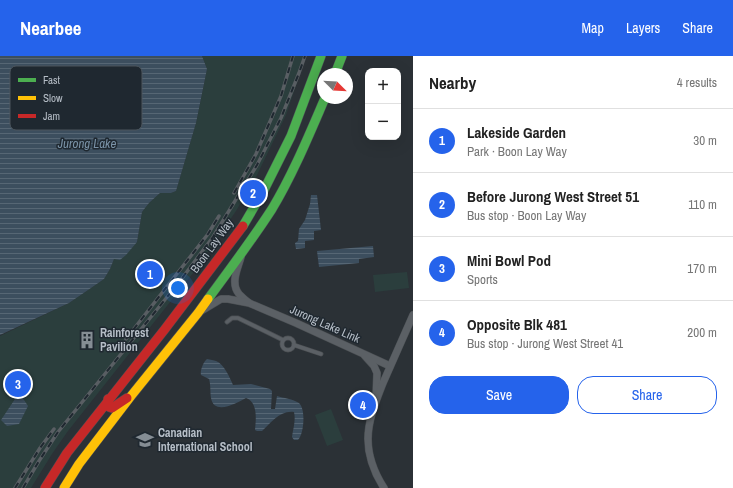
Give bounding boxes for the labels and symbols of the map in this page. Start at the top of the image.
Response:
legend [10,66,142,130]
north arrow [317,68,353,104]
text: Fast [43,73,61,87]
text: Slow [43,91,63,105]
text: Jam [43,109,60,123]
water label: Jurong Lake [57,135,116,152]
pin: 2 [240,178,266,208]
street label: Boon Lay Way [187,215,237,276]
pin: 1 [137,259,163,289]
your location [168,278,188,298]
street label: Jurong Lake Link [287,301,363,347]
place label: Rainforest Pavilion [100,325,149,355]
building icon: Rainforest Pavilion [77,330,97,350]
pin: 3 [5,369,31,399]
pin: 4 [350,390,376,420]
place label: Canadian International School [158,425,253,455]
school or university icon: Canadian International School [135,430,155,450]

